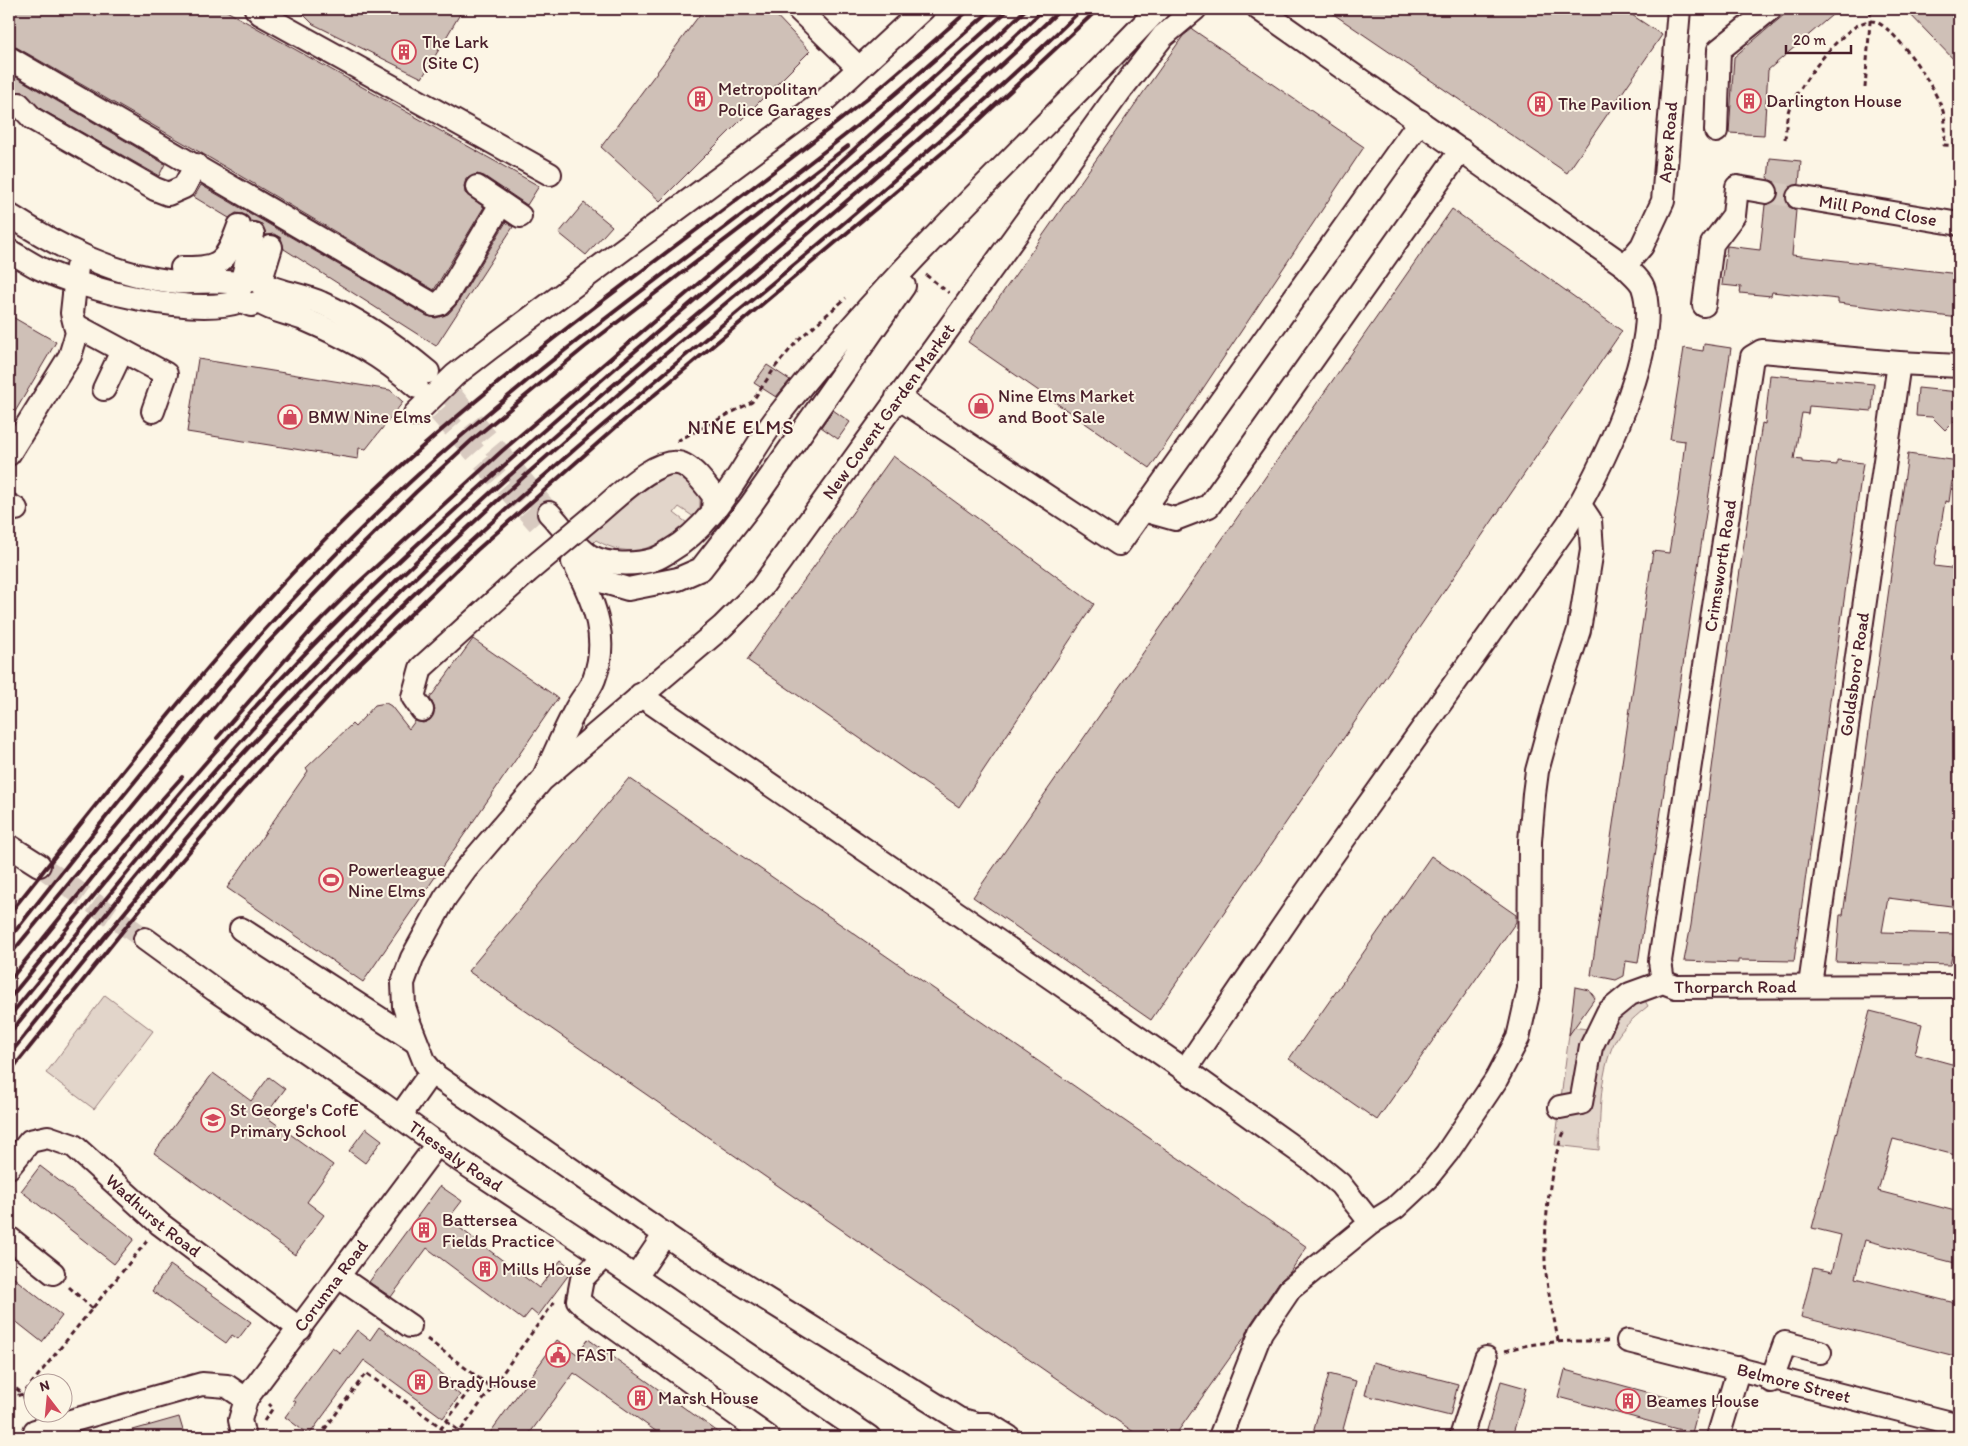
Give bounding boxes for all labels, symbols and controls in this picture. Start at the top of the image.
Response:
scale bar [1786,22,1850,54]
place label: The Lark (Site C) [422,31,489,74]
text: 20 m [1793,31,1827,49]
building icon: The Lark (Site C) [391,39,417,65]
place label: Metropolitan Police Garages [718,78,831,121]
building icon: Metropolitan Police Garages [687,86,713,112]
building icon: Darlington House [1736,88,1762,114]
place label: Darlington House [1766,90,1902,112]
building icon: The Pavilion [1527,91,1553,117]
place label: The Pavilion [1558,93,1651,115]
street label: Apex Road [1654,100,1682,184]
street label: Mill Pond Close [1817,190,1939,231]
street label: New Covent Garden Market [818,319,960,504]
place label: Nine Elms Market and Boot Sale [998,385,1135,428]
shop icon: Nine Elms Market and Boot Sale [968,393,994,419]
shop icon: BMW Nine Elms [277,404,303,430]
place label: BMW Nine Elms [308,406,431,428]
district label: NINE ELMS [687,415,795,439]
street label: Crimsworth Road [1699,498,1741,633]
street label: Goldsboro' Road [1835,611,1874,738]
place label: Powerleague Nine Elms [348,859,445,902]
sports icon: Powerleague Nine Elms [318,867,344,893]
street label: Thorparch Road [1674,976,1797,998]
place label: St George's CofE Primary School [230,1099,359,1142]
school or university icon: St George's CofE Primary School [200,1107,226,1133]
street label: Thessaly Road [404,1116,507,1197]
street label: Wadhurst Road [101,1169,206,1262]
place label: Battersea Fields Practice [442,1209,555,1252]
building icon: Battersea Fields Practice [411,1217,437,1243]
street label: Corunna Road [289,1235,373,1336]
building icon: Mills House [472,1256,498,1282]
place label: Mills House [502,1258,591,1280]
public building icon: FAST [545,1342,571,1368]
place label: FAST [576,1344,616,1366]
street label: Belmore Street [1735,1358,1853,1408]
building icon: Brady House [407,1369,433,1395]
place label: Brady House [438,1371,537,1393]
north arrow [22,1374,72,1424]
text: N [38,1377,51,1395]
building icon: Marsh House [627,1385,653,1411]
place label: Marsh House [658,1387,759,1409]
building icon: Beames House [1615,1388,1641,1414]
place label: Beames House [1646,1390,1759,1412]

